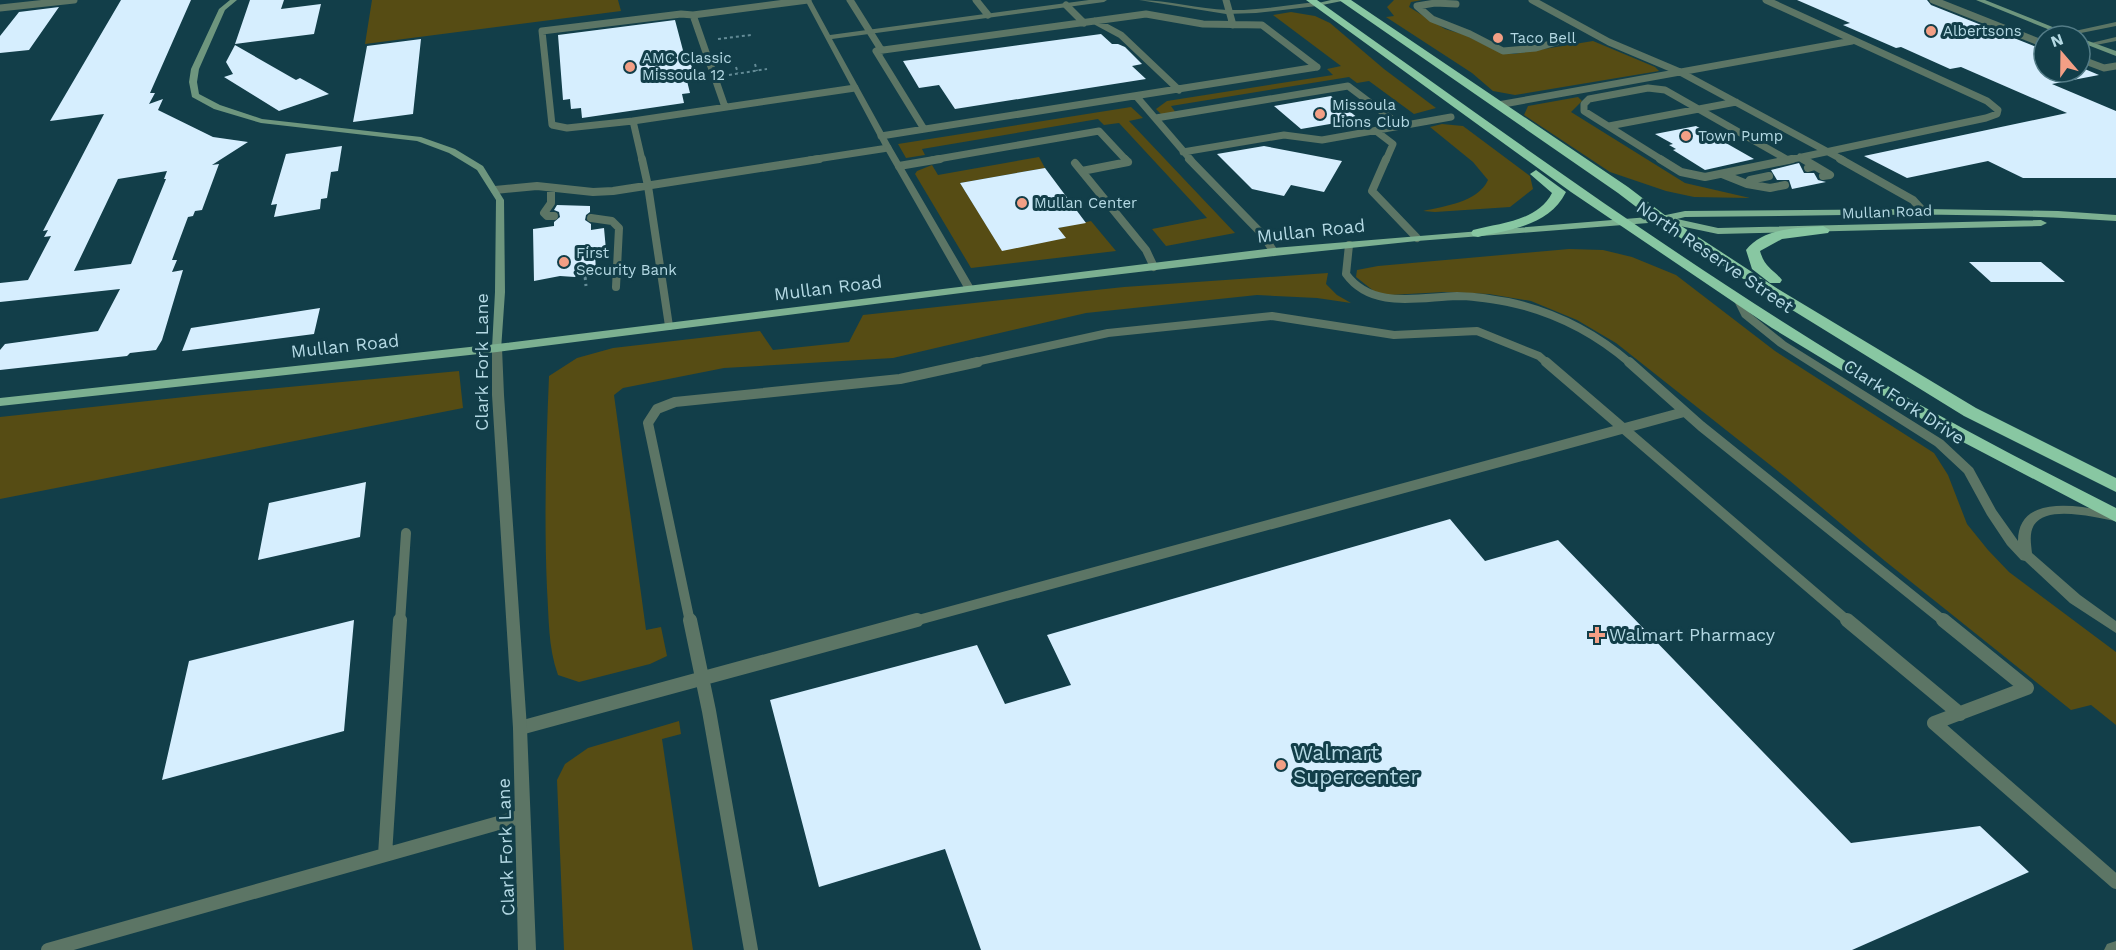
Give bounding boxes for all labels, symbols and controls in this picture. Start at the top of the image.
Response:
place label: Albertsons [1943,22,2022,40]
marker: Albertsons [1924,24,1938,38]
north arrow [2032,24,2092,84]
place label: Taco Bell [1510,29,1577,47]
text: N [2048,29,2066,51]
marker: Taco Bell [1491,31,1505,45]
place label: AMC Classic Missoula 12 [642,49,732,84]
marker: AMC Classic Missoula 12 [623,60,637,74]
place label: Missoula Lions Club [1332,96,1410,131]
marker: Missoula Lions Club [1313,107,1327,121]
place label: Town Pump [1698,127,1783,145]
marker: Town Pump [1679,129,1693,143]
place label: Mullan Center [1034,194,1137,212]
marker: Mullan Center [1015,196,1029,210]
street label: North Reserve Street [1633,196,1798,317]
street label: Mullan Road [1841,201,1933,223]
street label: Mullan Road [1256,214,1366,247]
place label: First Security Bank [576,244,677,279]
marker: First Security Bank [557,255,571,269]
street label: Mullan Road [773,270,883,305]
street label: Clark Fork Lane [471,293,492,431]
street label: Mullan Road [290,329,400,362]
street label: Clark Fork Drive [1840,355,1969,449]
place label: Walmart Pharmacy [1609,624,1776,645]
marker: Walmart Pharmacy [1590,628,1604,642]
place label: Walmart Supercenter [1293,740,1419,789]
marker: Walmart Supercenter [1274,758,1288,772]
street label: Clark Fork Lane [493,778,518,916]

